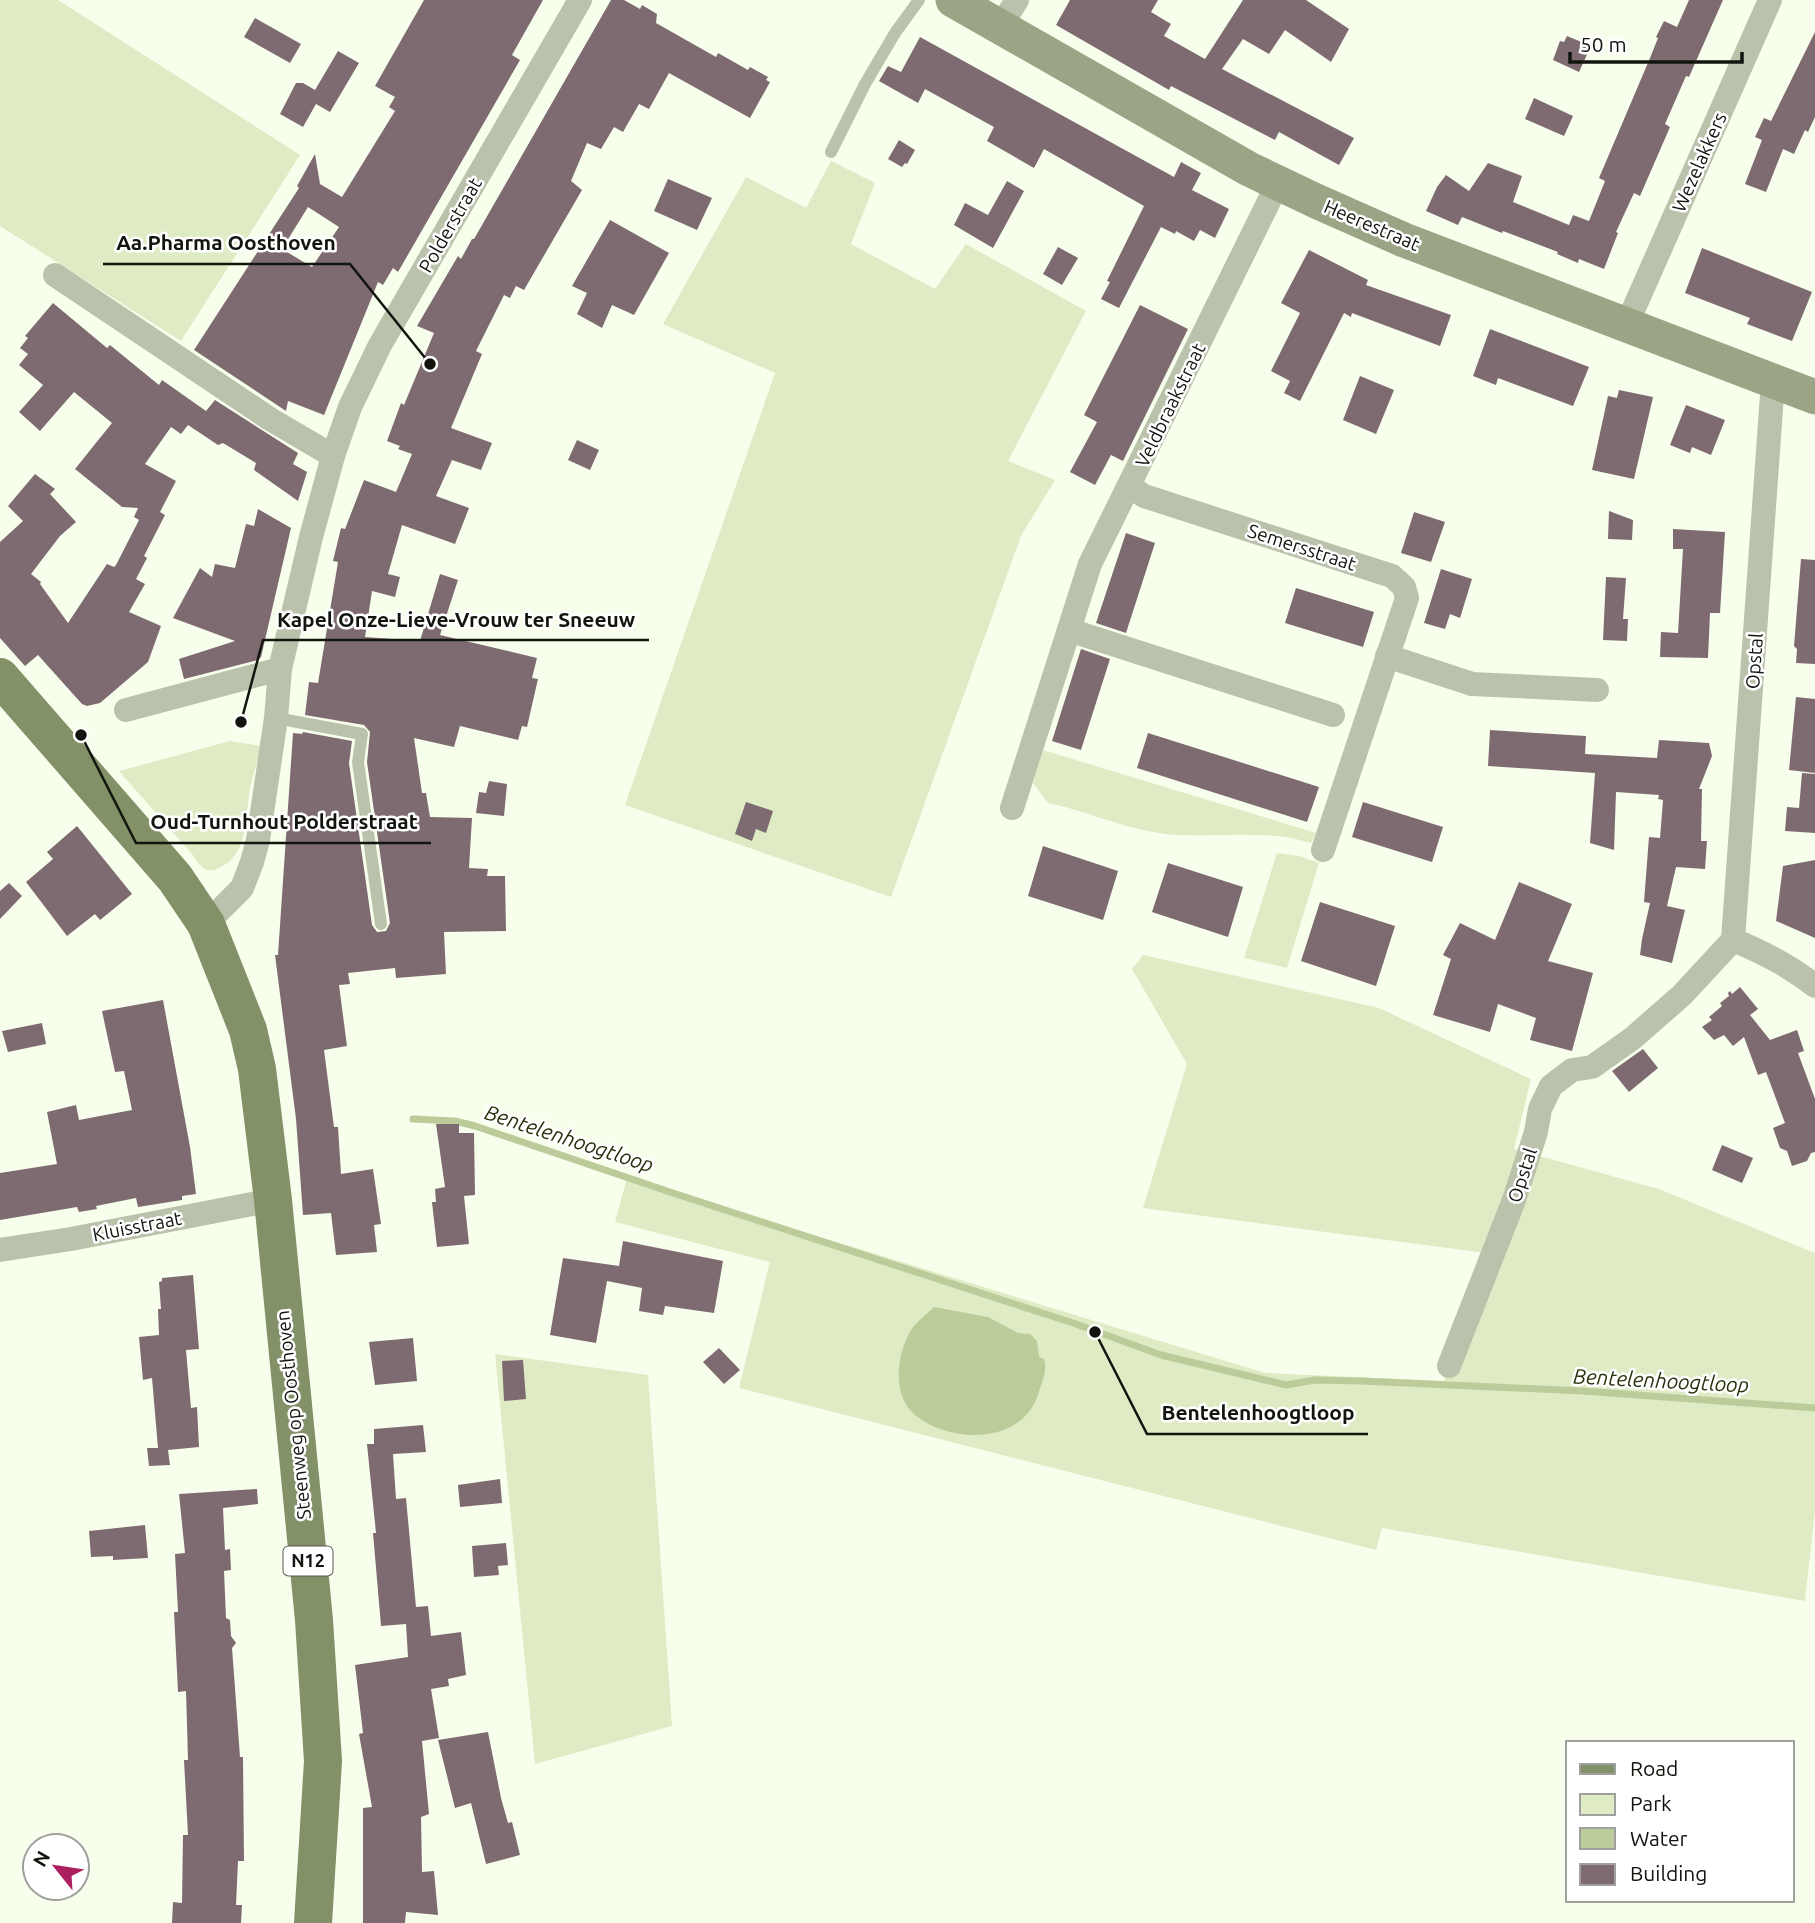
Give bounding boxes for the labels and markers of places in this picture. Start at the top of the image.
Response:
callout: Aa.Pharma Oosthoven [103,222,350,264]
callout: Kapel Onze-Lieve-Vrouw ter Sneeuw [263,598,649,640]
callout: Oud-Turnhout Polderstraat [136,801,431,843]
callout: Bentelenhoogtloop [1147,1392,1368,1434]

